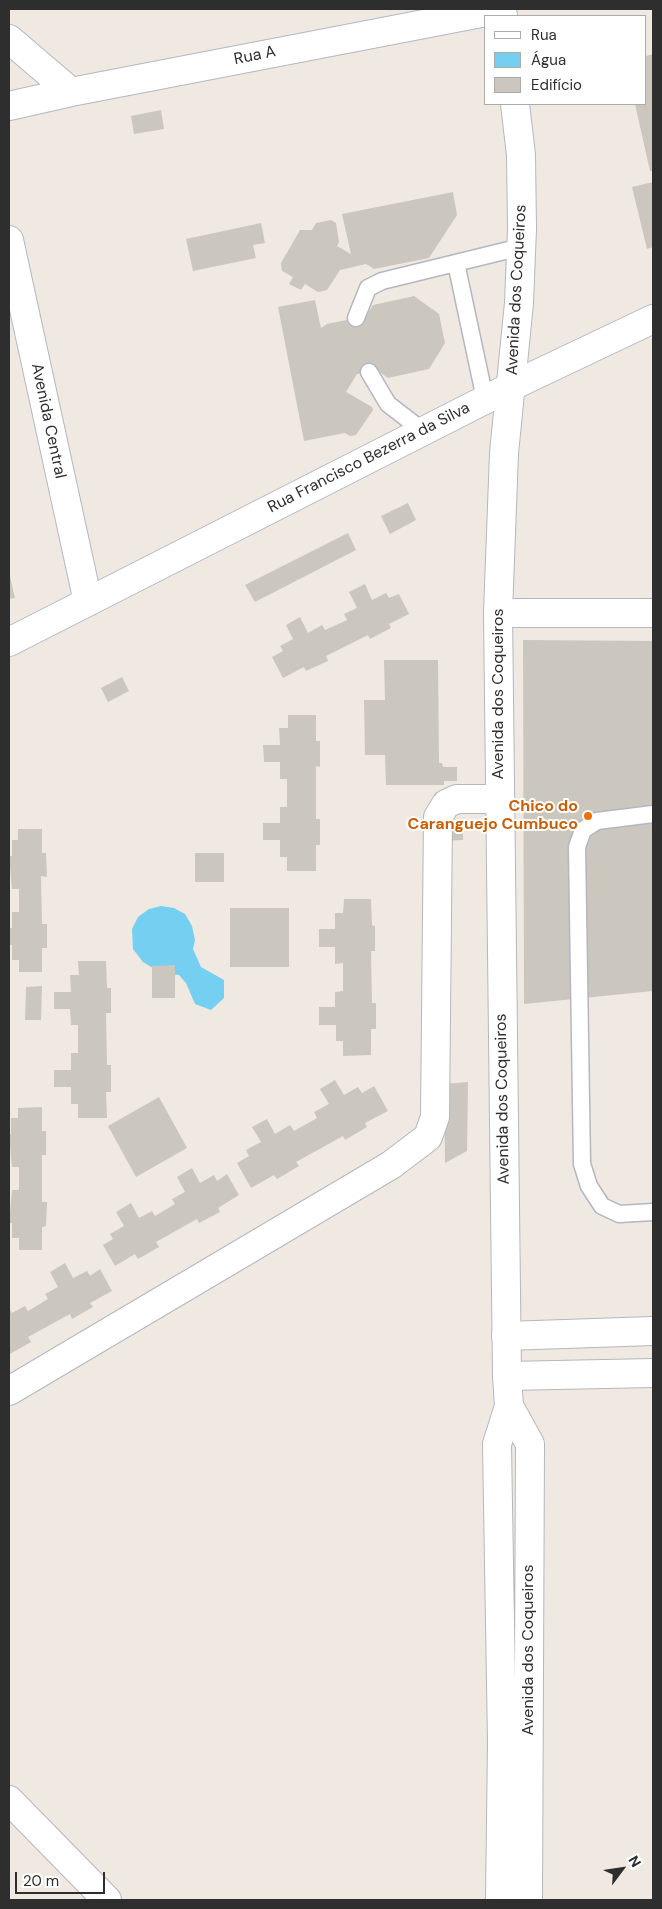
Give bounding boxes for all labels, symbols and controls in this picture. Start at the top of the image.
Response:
legend [484,15,647,105]
text: Rua [531,25,557,45]
street label: Rua A [232,43,278,69]
text: Água [531,50,566,70]
text: Edifício [531,75,582,95]
street label: Avenida dos Coqueiros [503,204,531,376]
street label: Avenida Central [26,362,70,480]
street label: Rua Francisco Bezerra da Silva [265,399,473,517]
street label: Avenida dos Coqueiros [489,609,509,779]
place label: Chico do Caranguejo Cumbuco [408,797,578,835]
marker: Chico do Caranguejo Cumbuco [582,810,594,822]
street label: Avenida dos Coqueiros [492,1013,514,1185]
street label: Avenida dos Coqueiros [519,1565,539,1735]
north arrow [597,1844,647,1894]
text: N [625,1852,645,1870]
scale bar [18,1862,108,1894]
text: 20 m [23,1871,59,1891]

